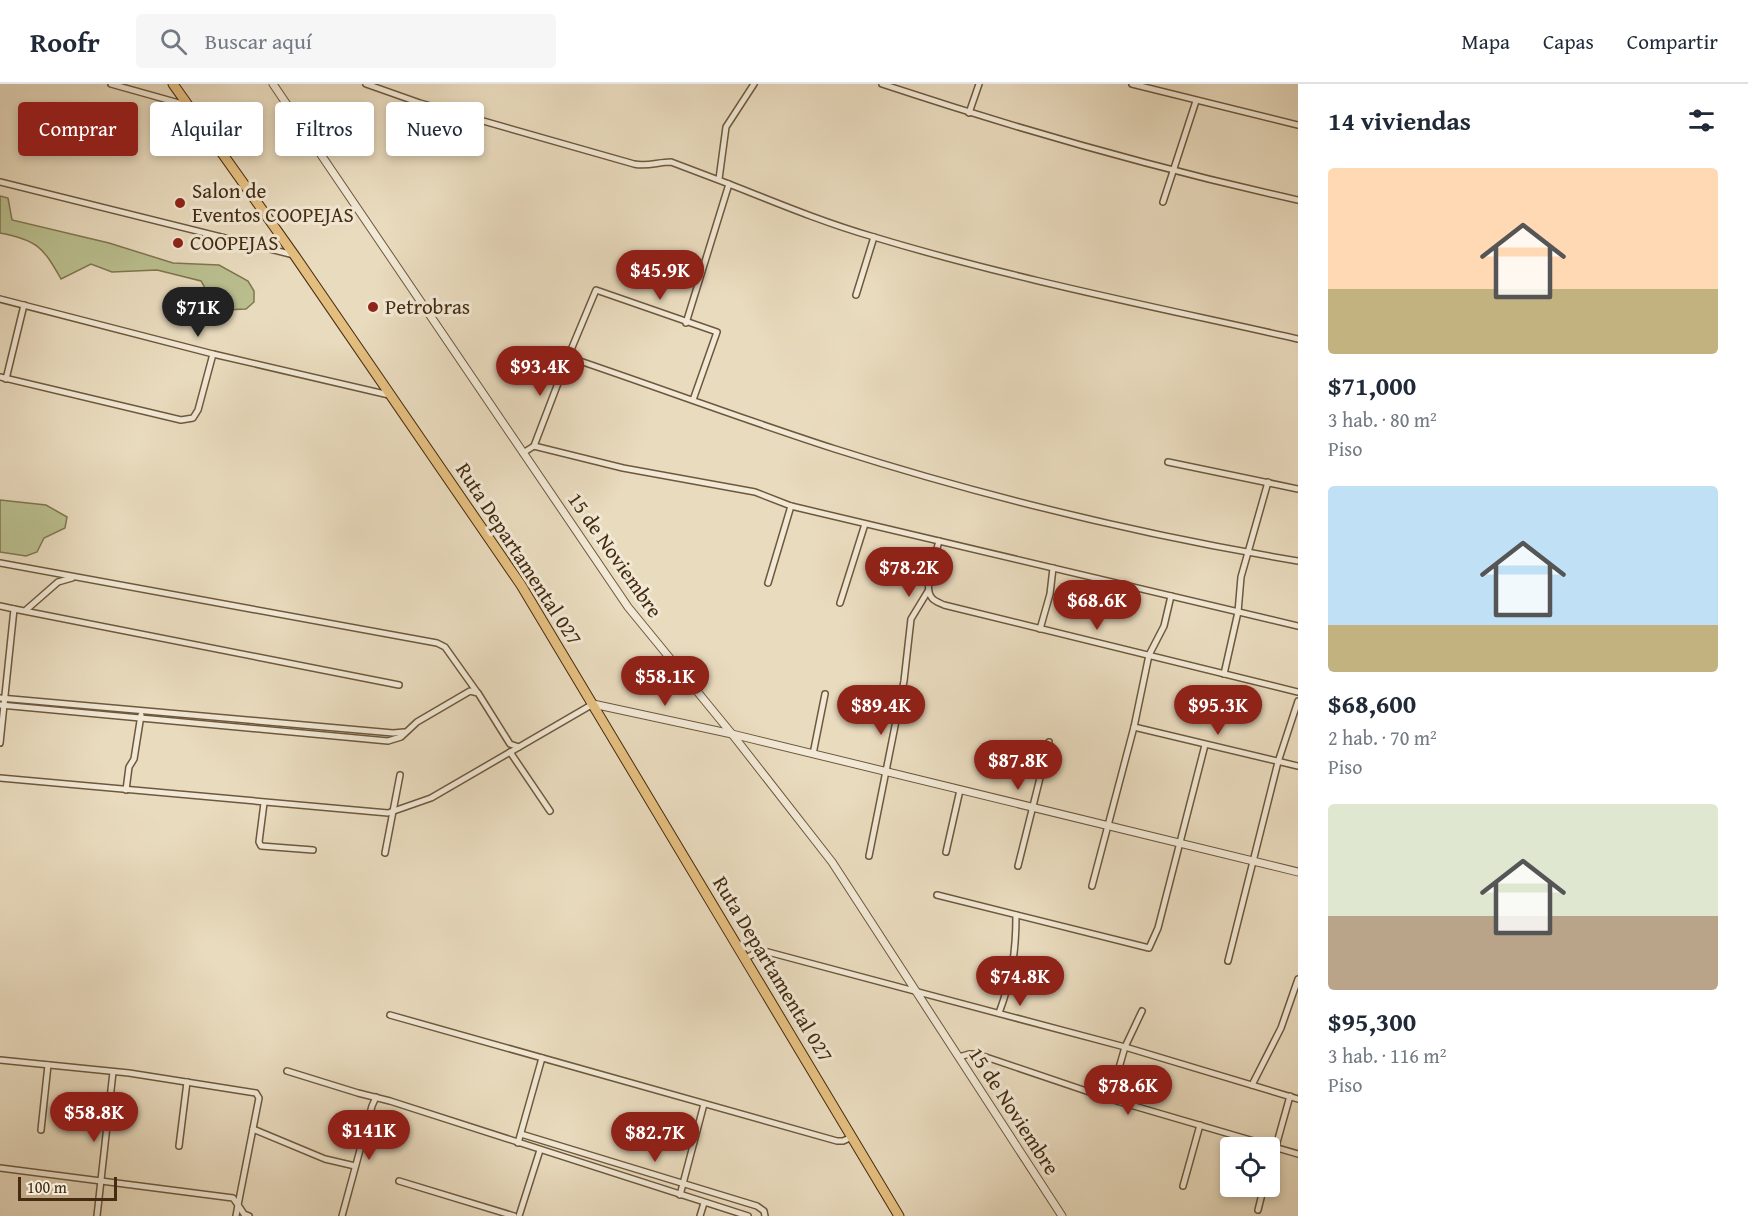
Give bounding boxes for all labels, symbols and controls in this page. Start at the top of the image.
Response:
search box [136,14,556,68]
text: Roofr [30,21,100,62]
icon: search [157,25,190,58]
text: Buscar aquí [205,25,312,57]
text: Mapa [1461,26,1510,57]
text: Capas [1543,26,1594,57]
text: Compartir [1627,26,1718,57]
text: 14 viviendas [1328,101,1471,140]
chip: Comprar [18,102,138,156]
chip: Alquilar [150,102,263,156]
chip: Filtros [275,102,374,156]
chip: Nuevo [386,102,484,156]
icon: filters [1685,104,1718,137]
place label: Salon de Eventos COOPEJAS [192,175,354,230]
marker: Salon de Eventos COOPEJAS [173,196,187,210]
icon: home [1469,207,1577,315]
place label: COOPEJAS [190,227,278,258]
marker: COOPEJAS [171,236,185,250]
pin: $45.9K [611,250,709,301]
text: $45.9K [630,255,690,284]
pin: $71K [162,287,234,338]
place label: Petrobras [385,291,470,322]
text: $71K [176,292,220,321]
marker: Petrobras [366,300,380,314]
pin: $93.4K [491,346,589,397]
text: $93.4K [510,351,570,380]
text: $71,000 [1328,366,1416,405]
text: 3 hab. · 80 m² [1328,405,1437,434]
text: Piso [1328,434,1363,463]
street label: Ruta Departamental 027 [449,456,590,651]
street label: 15 de Noviembre [561,486,670,624]
icon: home [1469,525,1577,633]
pin: $78.2K [860,547,958,598]
text: $78.2K [879,552,939,581]
pin: $68.6K [1048,580,1146,631]
text: $68.6K [1067,585,1127,614]
pin: $58.1K [616,656,714,707]
text: $58.1K [635,661,695,690]
text: $68,600 [1328,684,1416,723]
pin: $89.4K [832,685,930,736]
pin: $95.3K [1169,685,1267,736]
text: $89.4K [851,690,911,719]
text: $95.3K [1188,690,1248,719]
text: 2 hab. · 70 m² [1328,723,1437,752]
pin: $87.8K [969,740,1067,791]
text: $87.8K [988,745,1048,774]
text: Piso [1328,752,1363,781]
icon: home [1469,843,1577,951]
street label: Ruta Departamental 027 [705,870,841,1068]
pin: $74.8K [971,956,1069,1007]
text: $74.8K [990,961,1050,990]
text: $95,300 [1328,1002,1416,1041]
street label: 15 de Noviembre [961,1041,1068,1181]
text: 3 hab. · 116 m² [1328,1041,1446,1070]
pin: $78.6K [1079,1065,1177,1116]
text: $78.6K [1098,1070,1158,1099]
text: Piso [1328,1070,1363,1099]
pin: $58.8K [45,1092,143,1143]
text: $58.8K [64,1097,124,1126]
pin: $141K [327,1110,411,1161]
pin: $82.7K [606,1112,704,1163]
text: $141K [342,1115,396,1144]
text: $82.7K [625,1117,685,1146]
map controls [1220,1137,1280,1197]
button: locate [1220,1137,1280,1197]
scale bar [18,1174,117,1202]
text: 100 m [27,1175,67,1199]

